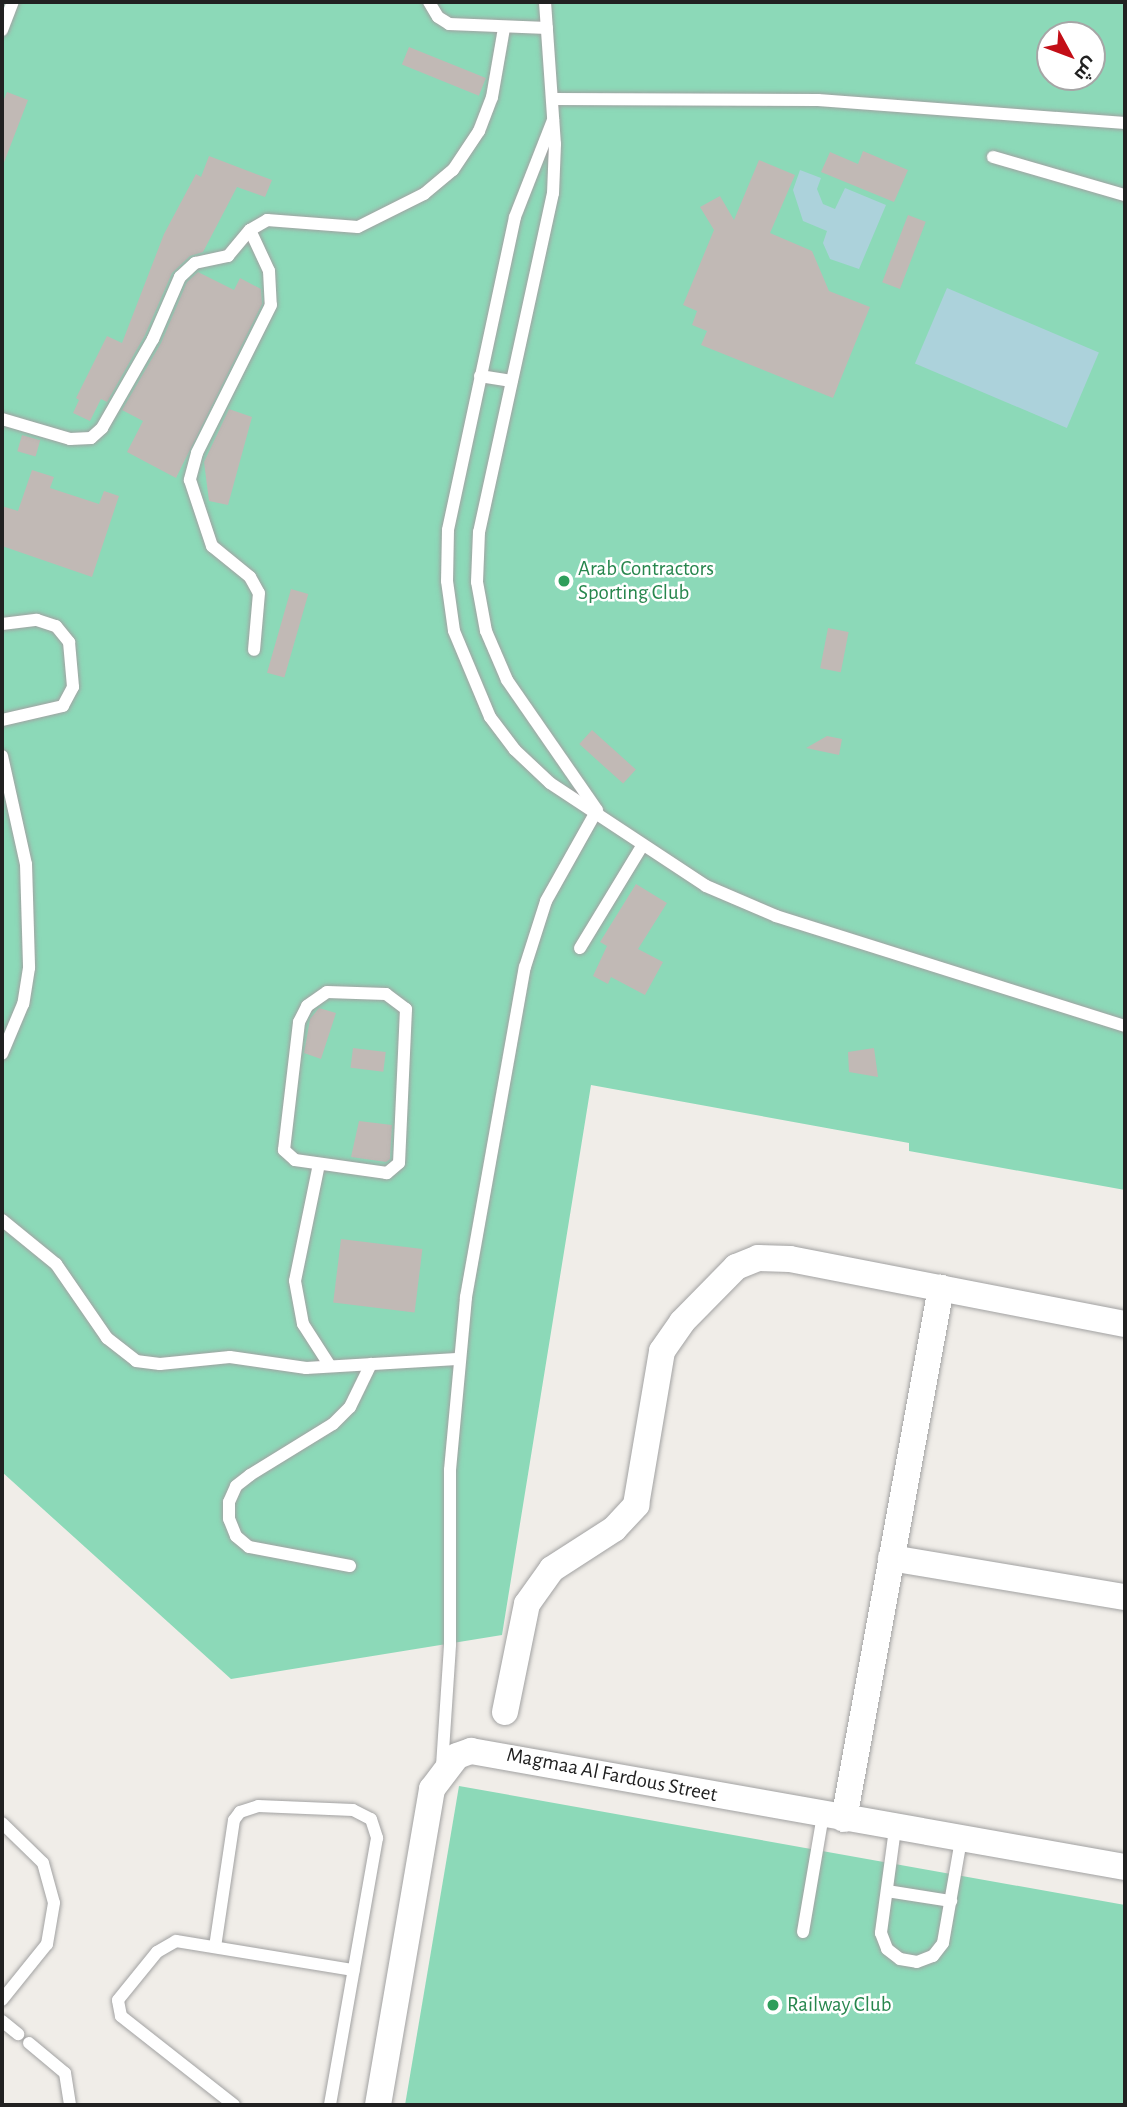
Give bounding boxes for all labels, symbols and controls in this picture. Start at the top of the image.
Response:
north arrow [1036,21,1106,91]
text: ش [1071,53,1101,84]
place label: Arab Contractors Sporting Club [578,556,714,606]
marker: Arab Contractors Sporting Club [556,573,572,589]
street label: Magmaa Al Fardous Street [505,1742,719,1808]
place label: Railway Club [787,1992,891,2018]
marker: Railway Club [765,1997,781,2013]

